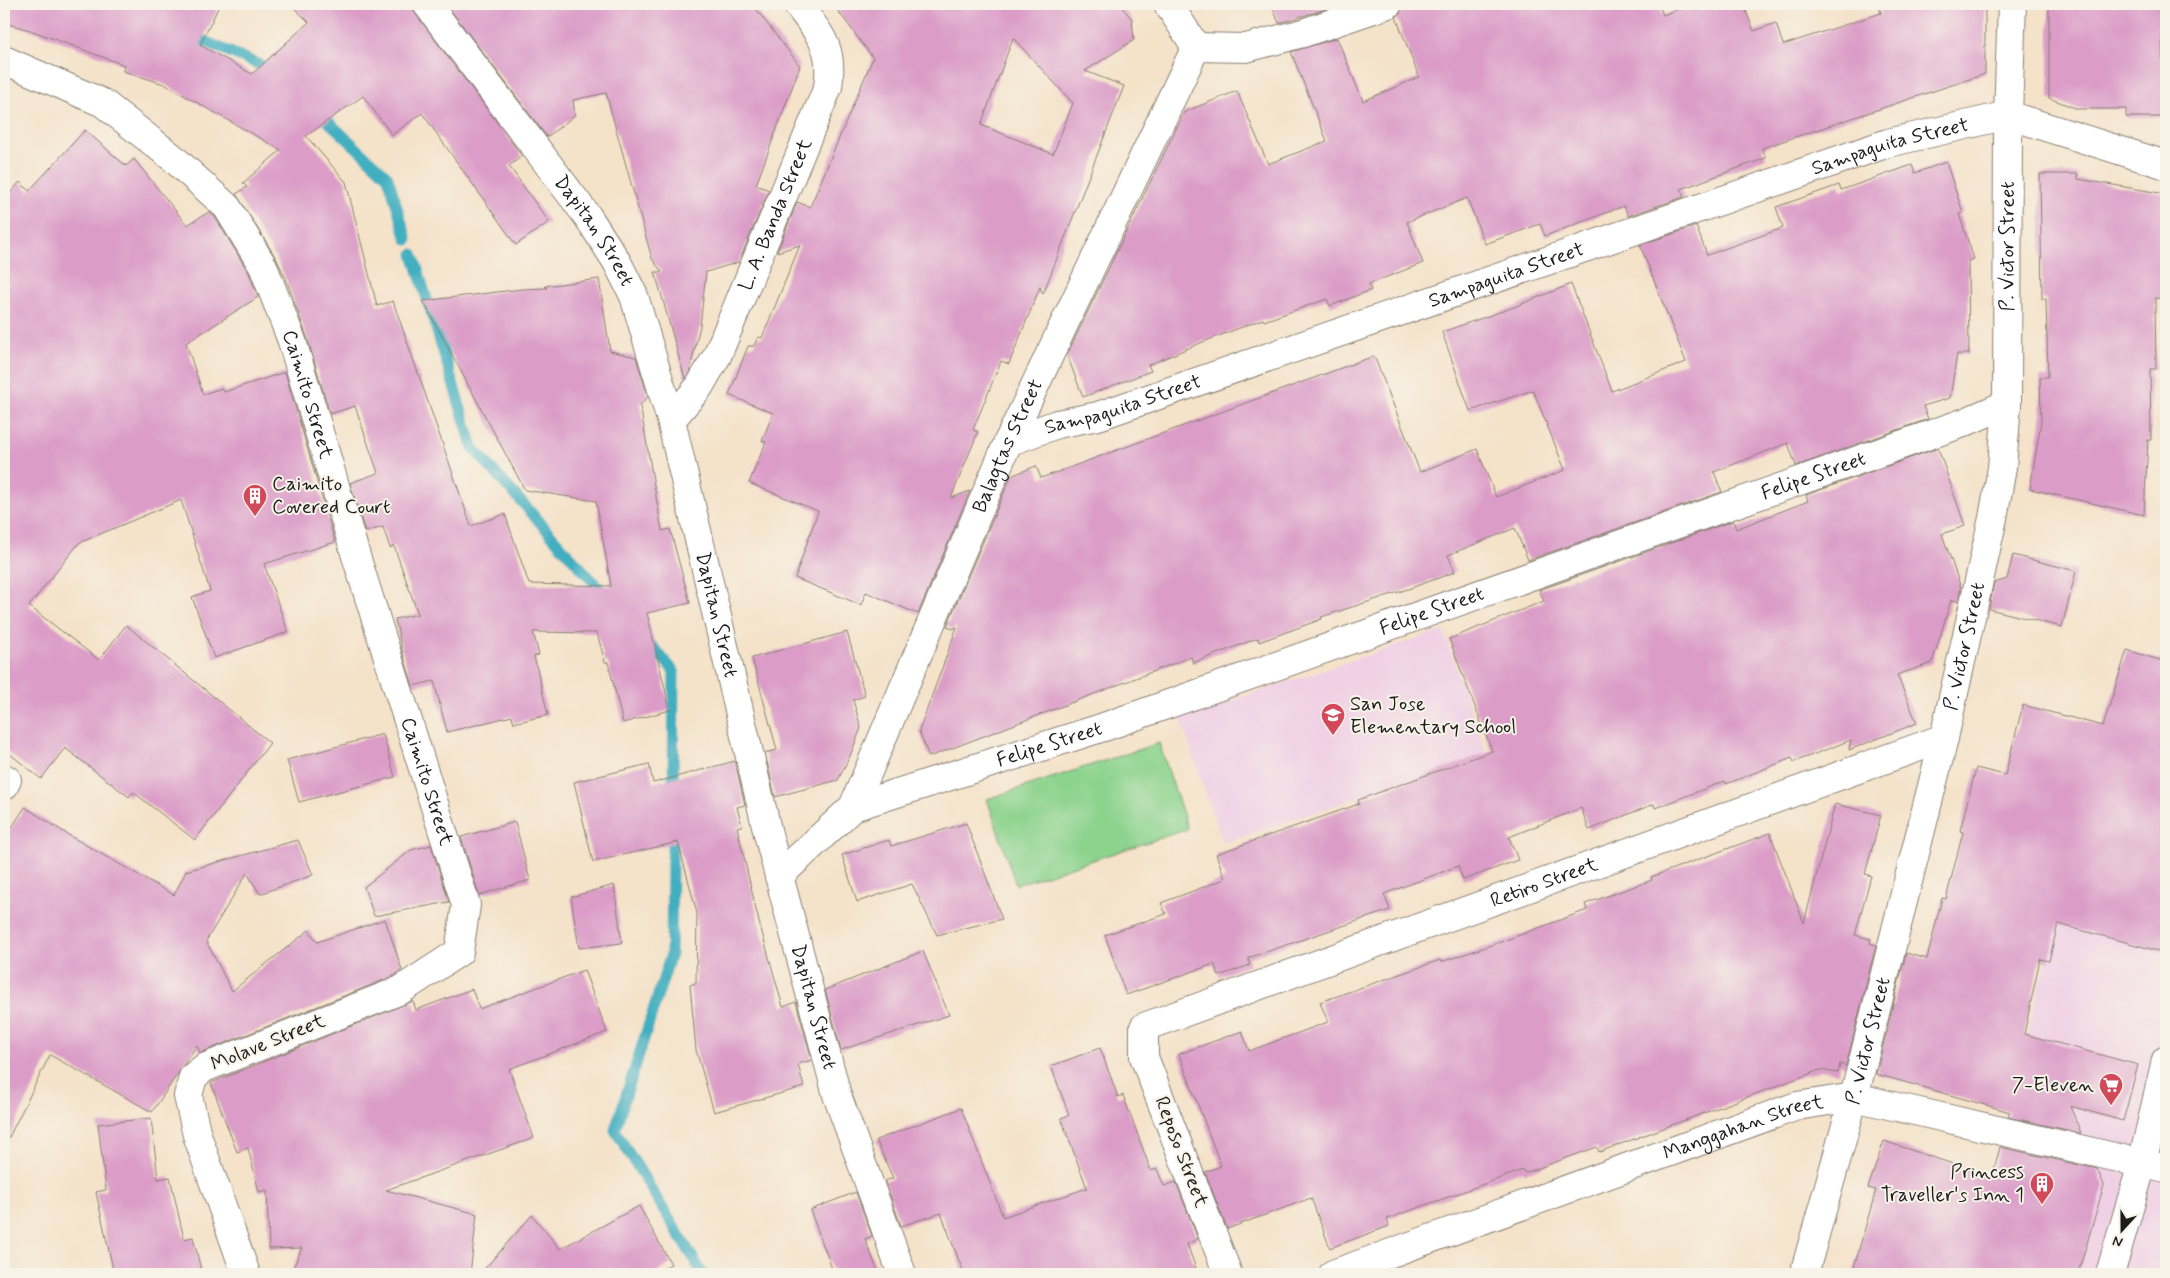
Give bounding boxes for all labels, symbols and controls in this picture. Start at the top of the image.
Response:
street label: Sampaguita Street [1808,111,1971,182]
street label: L. A. Banda Street [732,135,819,295]
street label: Dapitan Street [548,170,641,291]
street label: P. Victor Street [1994,181,2021,312]
street label: Sampaguita Street [1425,236,1588,314]
street label: Caimito Street [275,326,340,462]
street label: Sampaguita Street [1041,368,1205,441]
street label: Balagtas Street [966,375,1050,517]
street label: Felipe Street [1758,445,1869,507]
place label: Caimito Covered Court [272,471,390,521]
building icon: Caimito Covered Court [242,483,268,517]
street label: Dapitan Street [689,549,744,680]
street label: Felipe Street [1376,580,1488,642]
street label: P. Victor Street [1937,580,1992,713]
place label: San Jose Elementary School [1350,691,1516,741]
school or university icon: San Jose Elementary School [1320,702,1346,736]
street label: Caimito Street [394,714,460,849]
street label: Felipe Street [993,715,1105,774]
street label: Retiro Street [1487,851,1602,914]
street label: Dapitan Street [784,941,843,1072]
street label: P. Victor Street [1839,974,1897,1107]
street label: Molave Street [207,1008,329,1078]
place label: 7-Eleven [2012,1072,2094,1099]
supermarket icon: 7-Eleven [2098,1072,2124,1106]
street label: Manggahan Street [1659,1088,1826,1167]
street label: Reposo Street [1147,1093,1215,1212]
place label: Princess Traveller's Inn 1 [1881,1159,2024,1209]
building icon: Princess Traveller's Inn 1 [2029,1171,2055,1205]
north arrow [2098,1206,2148,1256]
text: N [2110,1231,2125,1251]

